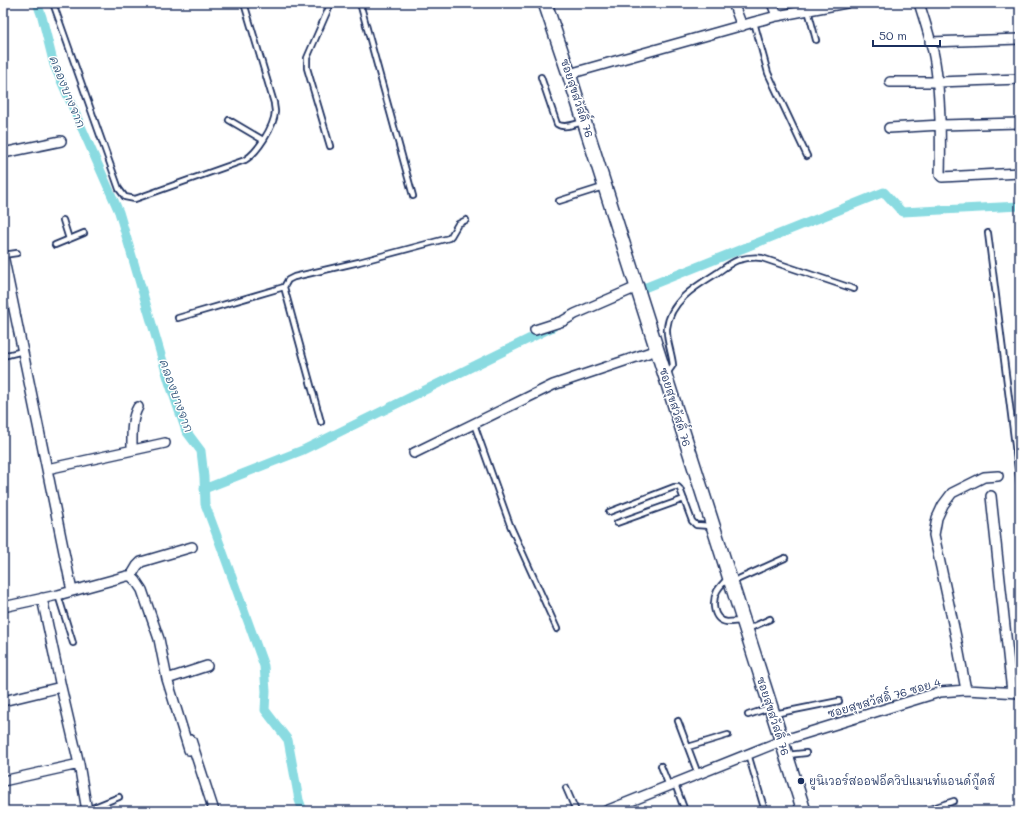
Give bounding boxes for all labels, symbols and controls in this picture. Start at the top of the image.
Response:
scale bar [873,22,940,48]
text: 50 m [879,27,907,43]
water label: คลองบางจาก [46,53,90,130]
street label: ซอยสุขสวัสดิ์ 76 [555,55,601,140]
water label: คลองบางจาก [156,357,198,434]
street label: ซอยสุขสวัสดิ์ 76 [653,364,698,449]
street label: ซอยสุขสวัสดิ์ 76 ซอย 4 [824,671,944,724]
street label: ซอยสุขสวัสดิ์ 76 [751,673,797,758]
place label: ยูนิเวอร์สออฟอีควิปแมนท์แอนด์กู๊ดส์ [809,772,995,790]
marker: ยูนิเวอร์สออฟอีควิปแมนท์แอนด์กู๊ดส์ [796,776,806,786]

